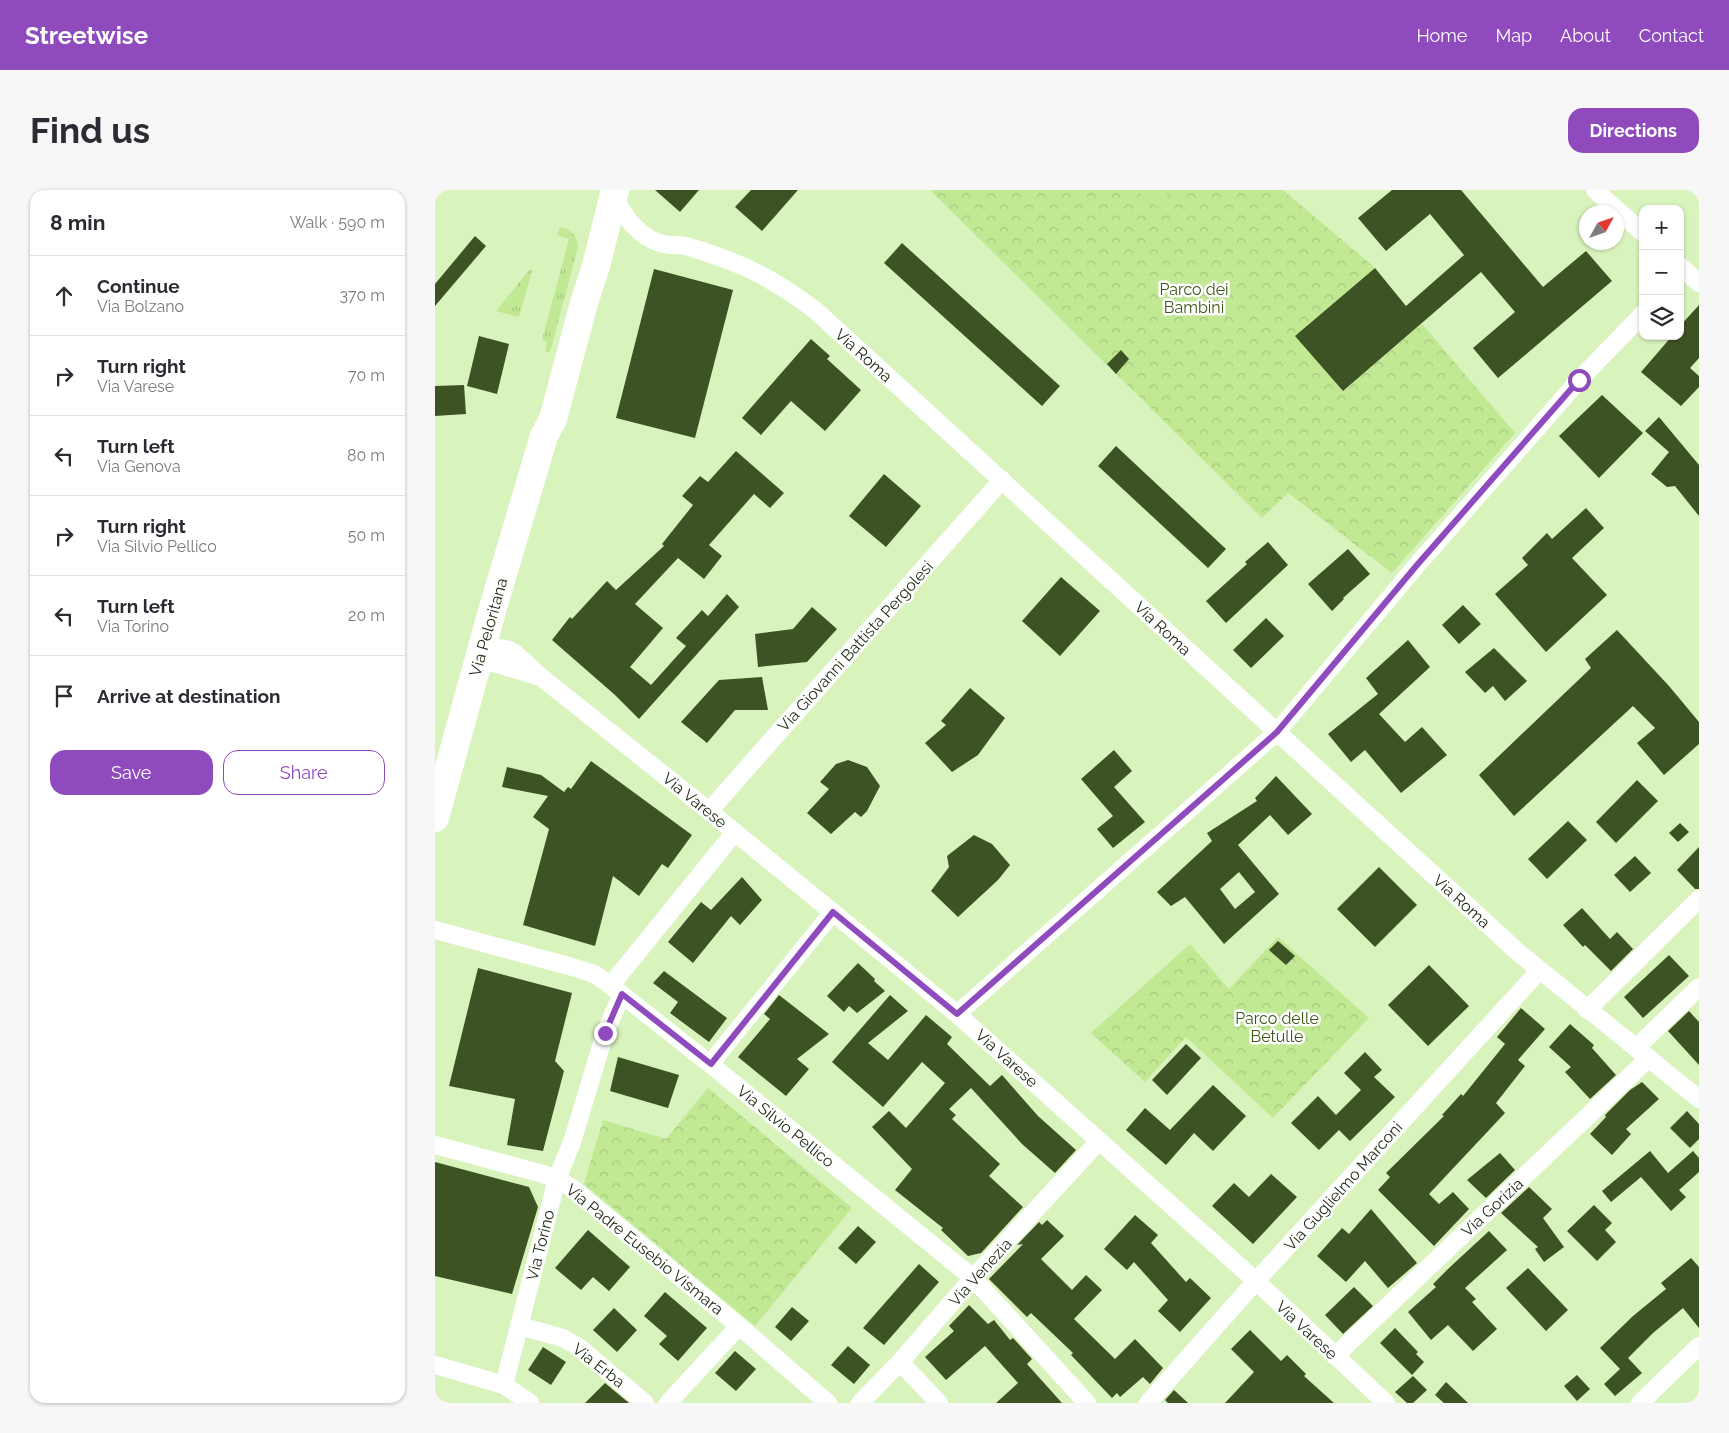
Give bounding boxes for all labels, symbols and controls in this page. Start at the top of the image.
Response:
text: Streetwise [25,21,148,50]
text: Home [1416,25,1467,46]
text: Map [1495,25,1532,46]
text: About [1560,25,1611,46]
text: Contact [1639,25,1704,46]
button: Directions [1568,108,1699,153]
text: Find us [30,110,150,151]
north arrow [1579,205,1624,250]
map controls [1639,205,1684,340]
button: + [1639,205,1684,250]
text: 8 min [50,210,105,235]
text: Walk · 590 m [290,213,385,232]
button: − [1639,250,1684,295]
text: Continue [97,275,180,297]
park label: Parco dei Bambini [1159,280,1229,317]
icon: ahead [50,282,78,310]
text: 370 m [339,286,385,305]
button: layers [1639,295,1684,340]
text: Via Bolzano [97,297,184,316]
street label: Via Roma [831,325,896,386]
text: Turn right [97,355,186,377]
icon: right [50,362,78,390]
text: 70 m [348,366,385,385]
route start [1568,369,1591,392]
text: Via Varese [97,377,174,396]
text: Turn left [97,435,174,457]
icon: left [50,442,78,470]
text: 80 m [347,446,385,465]
text: Via Genova [97,457,181,476]
text: Turn right [97,515,186,537]
icon: right [50,522,78,550]
text: 50 m [348,526,385,545]
text: Via Silvio Pellico [97,537,217,556]
street label: Via Giovanni Battista Pergolesi [774,557,937,736]
street label: Via Peloritana [465,576,512,679]
text: Turn left [97,595,174,617]
street label: Via Roma [1130,597,1195,659]
icon: left [50,602,78,630]
text: 20 m [348,606,385,625]
text: Via Torino [97,617,169,636]
icon: arrive [50,682,78,710]
text: Arrive at destination [97,685,281,707]
button: Save [50,750,213,795]
button: Share [223,750,385,795]
street label: Via Varese [659,769,731,832]
street label: Via Roma [1429,871,1494,932]
park label: Parco delle Betulle [1235,1009,1319,1046]
route end [594,1022,617,1045]
street label: Via Varese [972,1025,1042,1091]
street label: Via Silvio Pellico [733,1081,838,1171]
street label: Via Guglielmo Marconi [1280,1118,1406,1255]
street label: Via Gorizia [1458,1174,1527,1241]
street label: Via Padre Eusebio Vismara [562,1180,727,1319]
street label: Via Torino [523,1208,558,1282]
street label: Via Venezia [945,1235,1016,1310]
street label: Via Varese [1272,1297,1341,1364]
street label: Via Erba [569,1339,629,1392]

